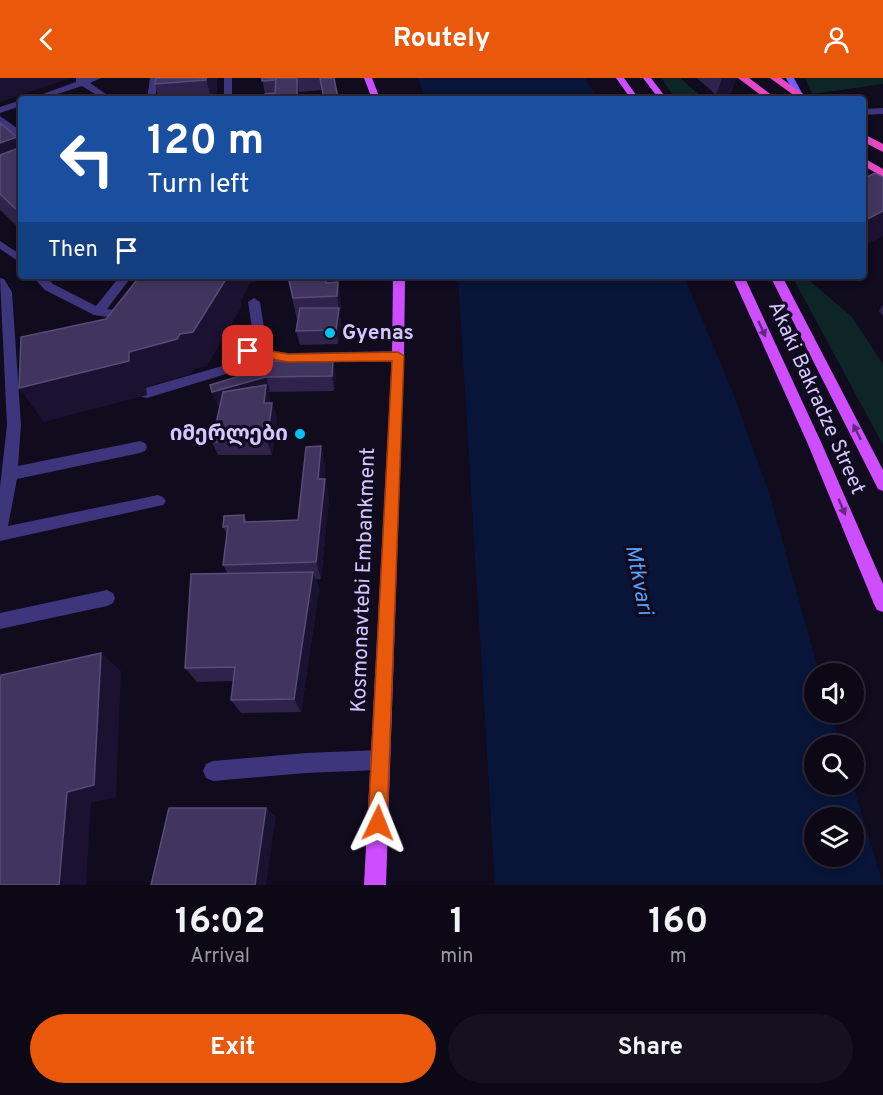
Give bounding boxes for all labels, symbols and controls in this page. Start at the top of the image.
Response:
text: Routely [393,22,490,56]
icon: back [30,23,63,56]
icon: person [820,23,853,56]
text: 120 m [147,116,264,169]
icon: left [48,120,126,198]
text: Turn left [147,168,249,202]
icon: arrive [110,234,143,267]
text: Then [48,237,98,264]
street label: Akaki Bakradze Street [761,297,871,499]
place label: Gyenas [342,320,414,347]
one-way arrow [757,321,767,339]
pin [222,325,273,376]
marker: Gyenas [323,326,337,340]
icon: arrive [231,334,264,367]
place label: იმერლები [170,421,288,448]
one-way arrow [852,423,862,440]
marker: იმერლები [293,427,307,441]
street label: Kosmonavtebi Embankment [346,447,382,713]
one-way arrow [837,499,846,516]
water label: Mtkvari [618,543,658,619]
map controls [804,663,864,867]
button: sound [804,663,864,723]
button: search [804,735,864,795]
position arrow [346,791,410,855]
button: layers [804,807,864,867]
text: 16:02 [175,900,266,946]
text: 1 [450,900,464,946]
text: 160 [648,900,708,946]
text: Arrival [190,944,250,970]
text: min [440,944,474,970]
text: m [670,944,687,970]
button: Exit [30,1014,436,1083]
button: Share [448,1014,853,1083]

